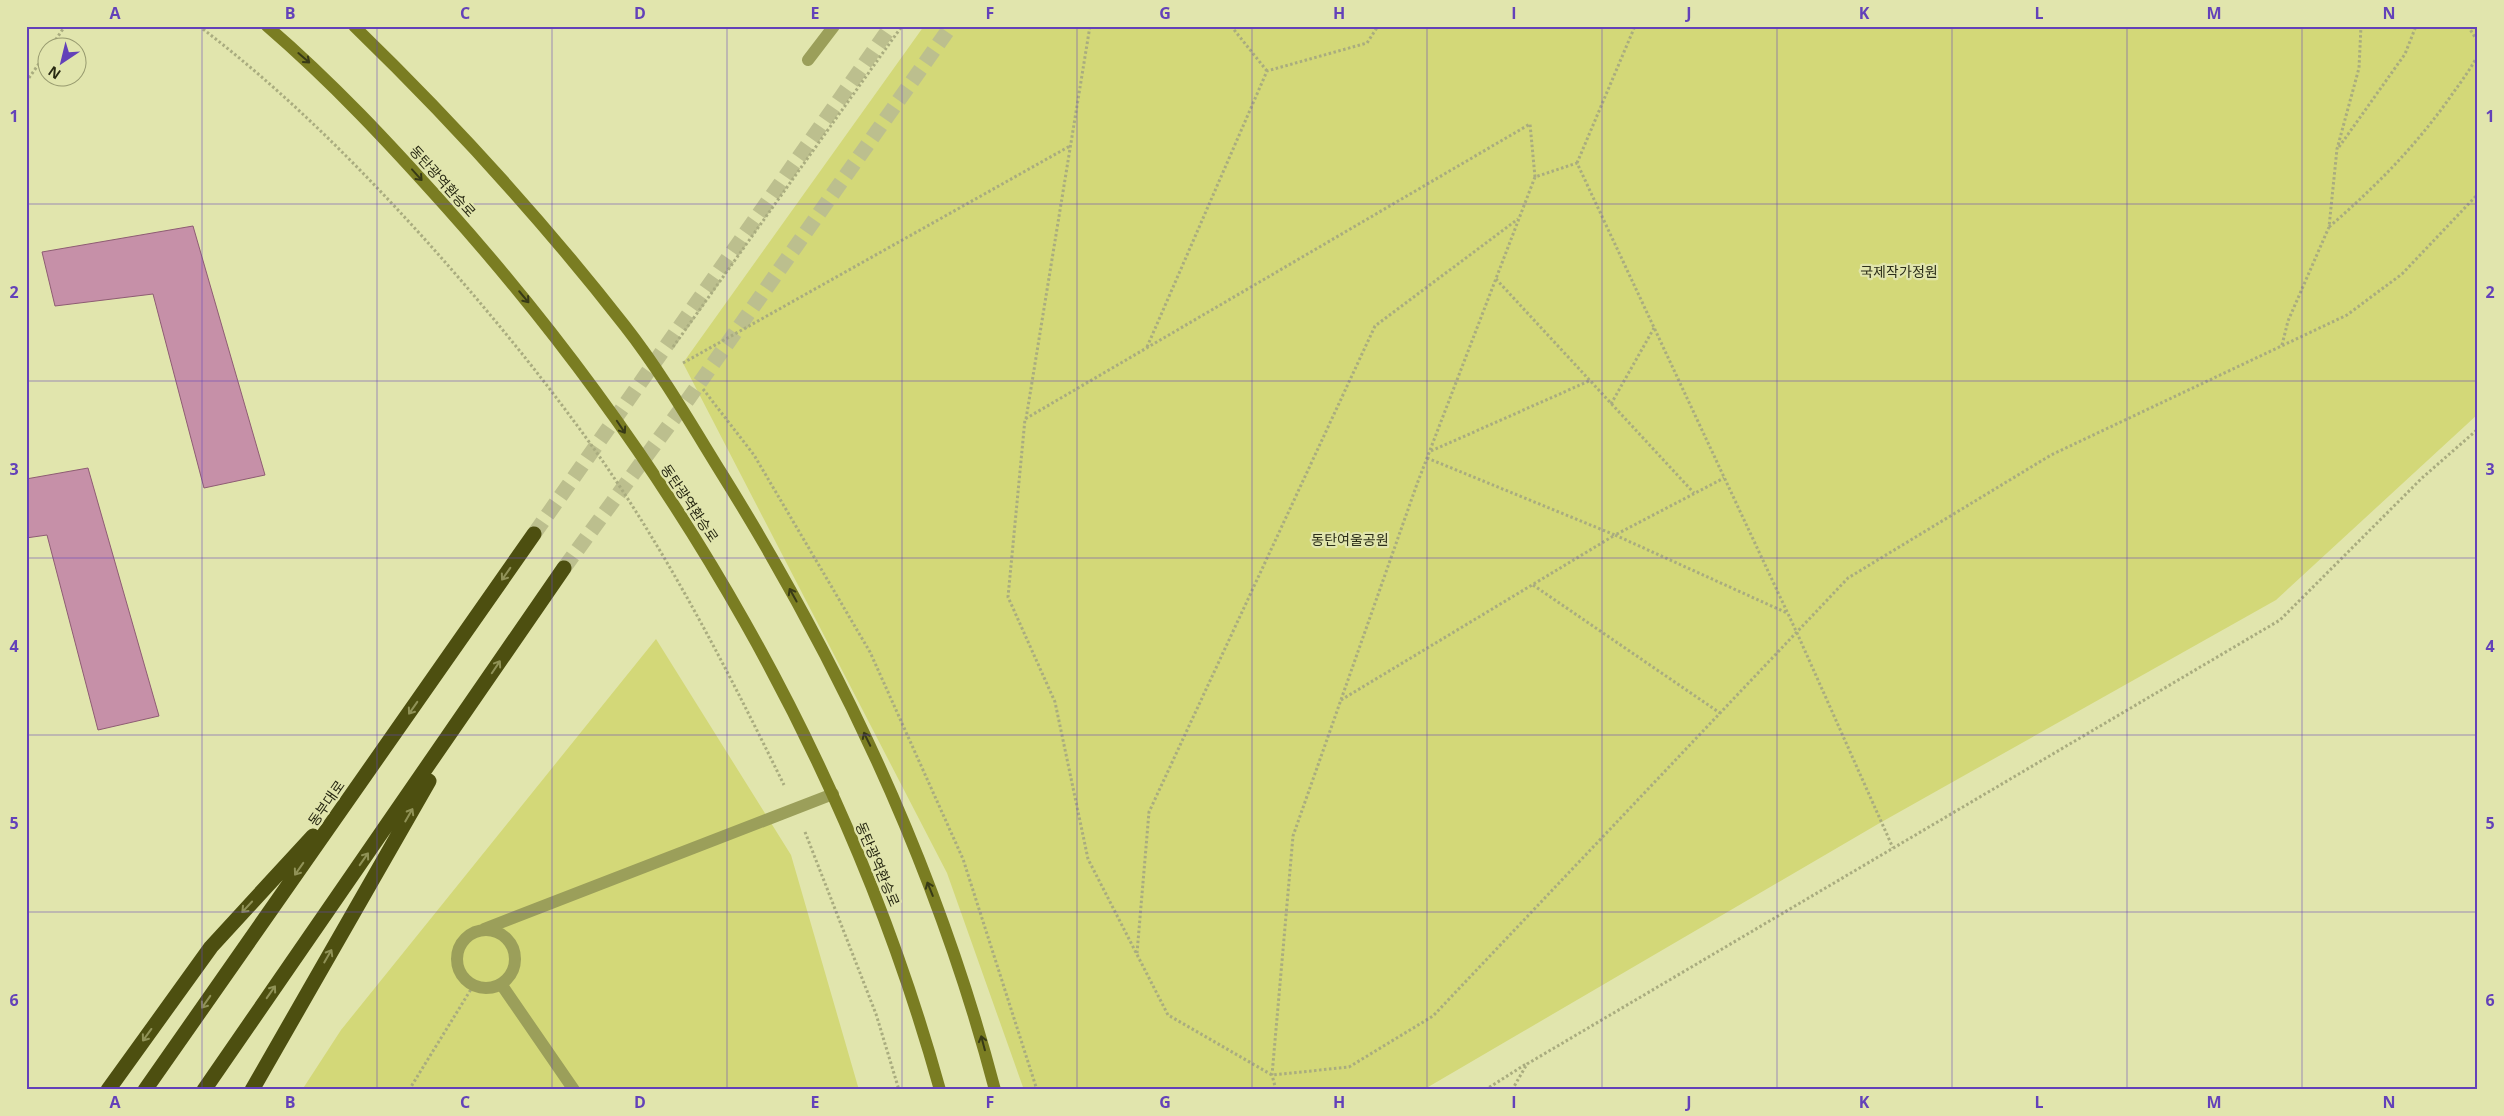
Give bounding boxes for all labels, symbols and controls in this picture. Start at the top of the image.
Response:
text: A [109,2,121,24]
text: B [285,2,295,24]
text: C [460,2,470,24]
text: D [634,2,646,24]
text: E [811,2,820,24]
text: F [986,2,994,24]
text: G [1159,2,1171,24]
text: H [1333,2,1345,24]
text: I [1511,2,1517,24]
text: J [1684,2,1692,24]
text: K [1859,2,1870,24]
text: L [2034,2,2044,24]
text: M [2206,2,2222,24]
text: N [2382,2,2396,24]
north arrow [38,38,88,88]
one-way arrow [297,52,310,63]
text: N [44,62,64,84]
text: 1 [9,105,19,127]
text: 1 [2485,105,2495,127]
street label: 동탄광역환승로 [406,141,480,221]
one-way arrow [411,168,423,181]
park label: 국제작가정원 [1860,262,1938,281]
text: 2 [9,281,19,303]
text: 2 [2485,281,2495,303]
one-way arrow [518,291,529,304]
one-way arrow [616,420,626,434]
text: 3 [9,458,19,480]
text: 3 [2485,458,2495,480]
street label: 동탄광역환승로 [657,460,723,546]
park label: 동탄여울공원 [1311,530,1389,549]
one-way arrow [501,567,511,581]
one-way arrow [788,588,797,603]
text: 4 [9,635,19,657]
text: 4 [2485,635,2495,657]
one-way arrow [491,661,501,675]
one-way arrow [408,700,418,714]
one-way arrow [862,732,871,747]
street label: 동부대로 [303,776,349,830]
one-way arrow [404,808,414,823]
text: 5 [9,812,19,834]
text: 5 [2485,812,2495,834]
street label: 동탄광역환승로 [852,819,904,909]
one-way arrow [359,852,369,866]
one-way arrow [294,862,304,876]
one-way arrow [925,882,934,897]
one-way arrow [241,901,253,914]
one-way arrow [324,950,334,964]
one-way arrow [266,985,276,999]
text: 6 [9,989,19,1011]
text: 6 [2485,989,2495,1011]
one-way arrow [201,995,211,1009]
one-way arrow [142,1028,152,1042]
one-way arrow [978,1035,987,1051]
text: A [109,1091,121,1113]
text: B [285,1091,295,1113]
text: C [460,1091,470,1113]
text: D [634,1091,646,1113]
text: E [811,1091,820,1113]
text: F [986,1091,994,1113]
text: G [1159,1091,1171,1113]
text: H [1333,1091,1345,1113]
text: I [1511,1091,1517,1113]
text: J [1684,1091,1692,1113]
text: K [1859,1091,1870,1113]
text: L [2034,1091,2044,1113]
text: M [2206,1091,2222,1113]
text: N [2382,1091,2396,1113]

